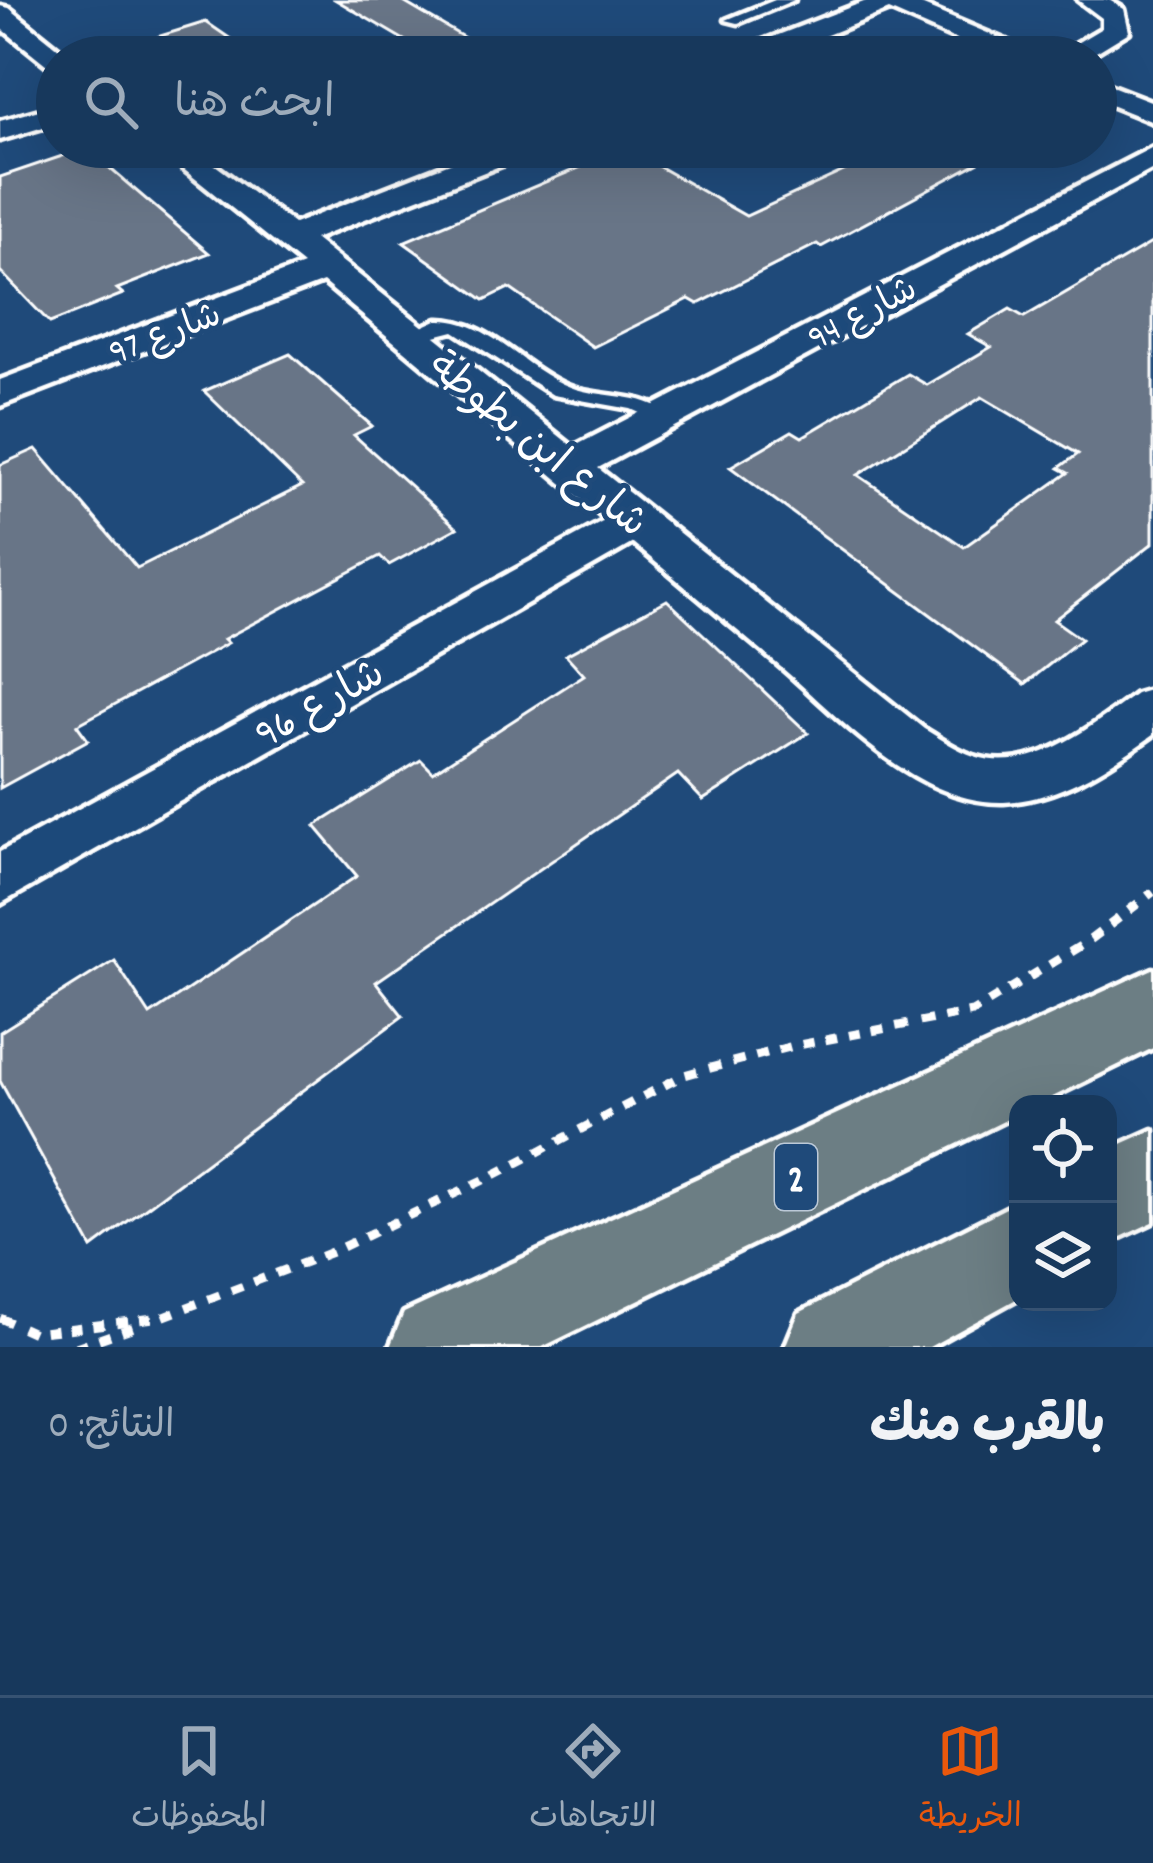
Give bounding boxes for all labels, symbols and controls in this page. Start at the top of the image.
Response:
search box [36,36,1117,168]
icon: search [78,69,144,135]
text: ابحث هنا [174,74,335,138]
street label: شارع 94 [800,266,928,367]
street label: شارع 97 [102,291,230,382]
street label: شارع ابن بطوطة [413,340,659,555]
street label: شارع 96 [245,647,397,767]
map controls [1009,1095,1117,1311]
button: locate [1009,1095,1117,1203]
road number: 2 [775,1144,817,1210]
button: layers [1009,1203,1117,1311]
text: بالقرب منك [870,1393,1105,1465]
text: النتائج: 0 [48,1401,175,1456]
tab: المحفوظات [131,1718,267,1844]
tab: الاتجاهات [529,1718,657,1844]
tab: الخريطة [919,1718,1022,1844]

